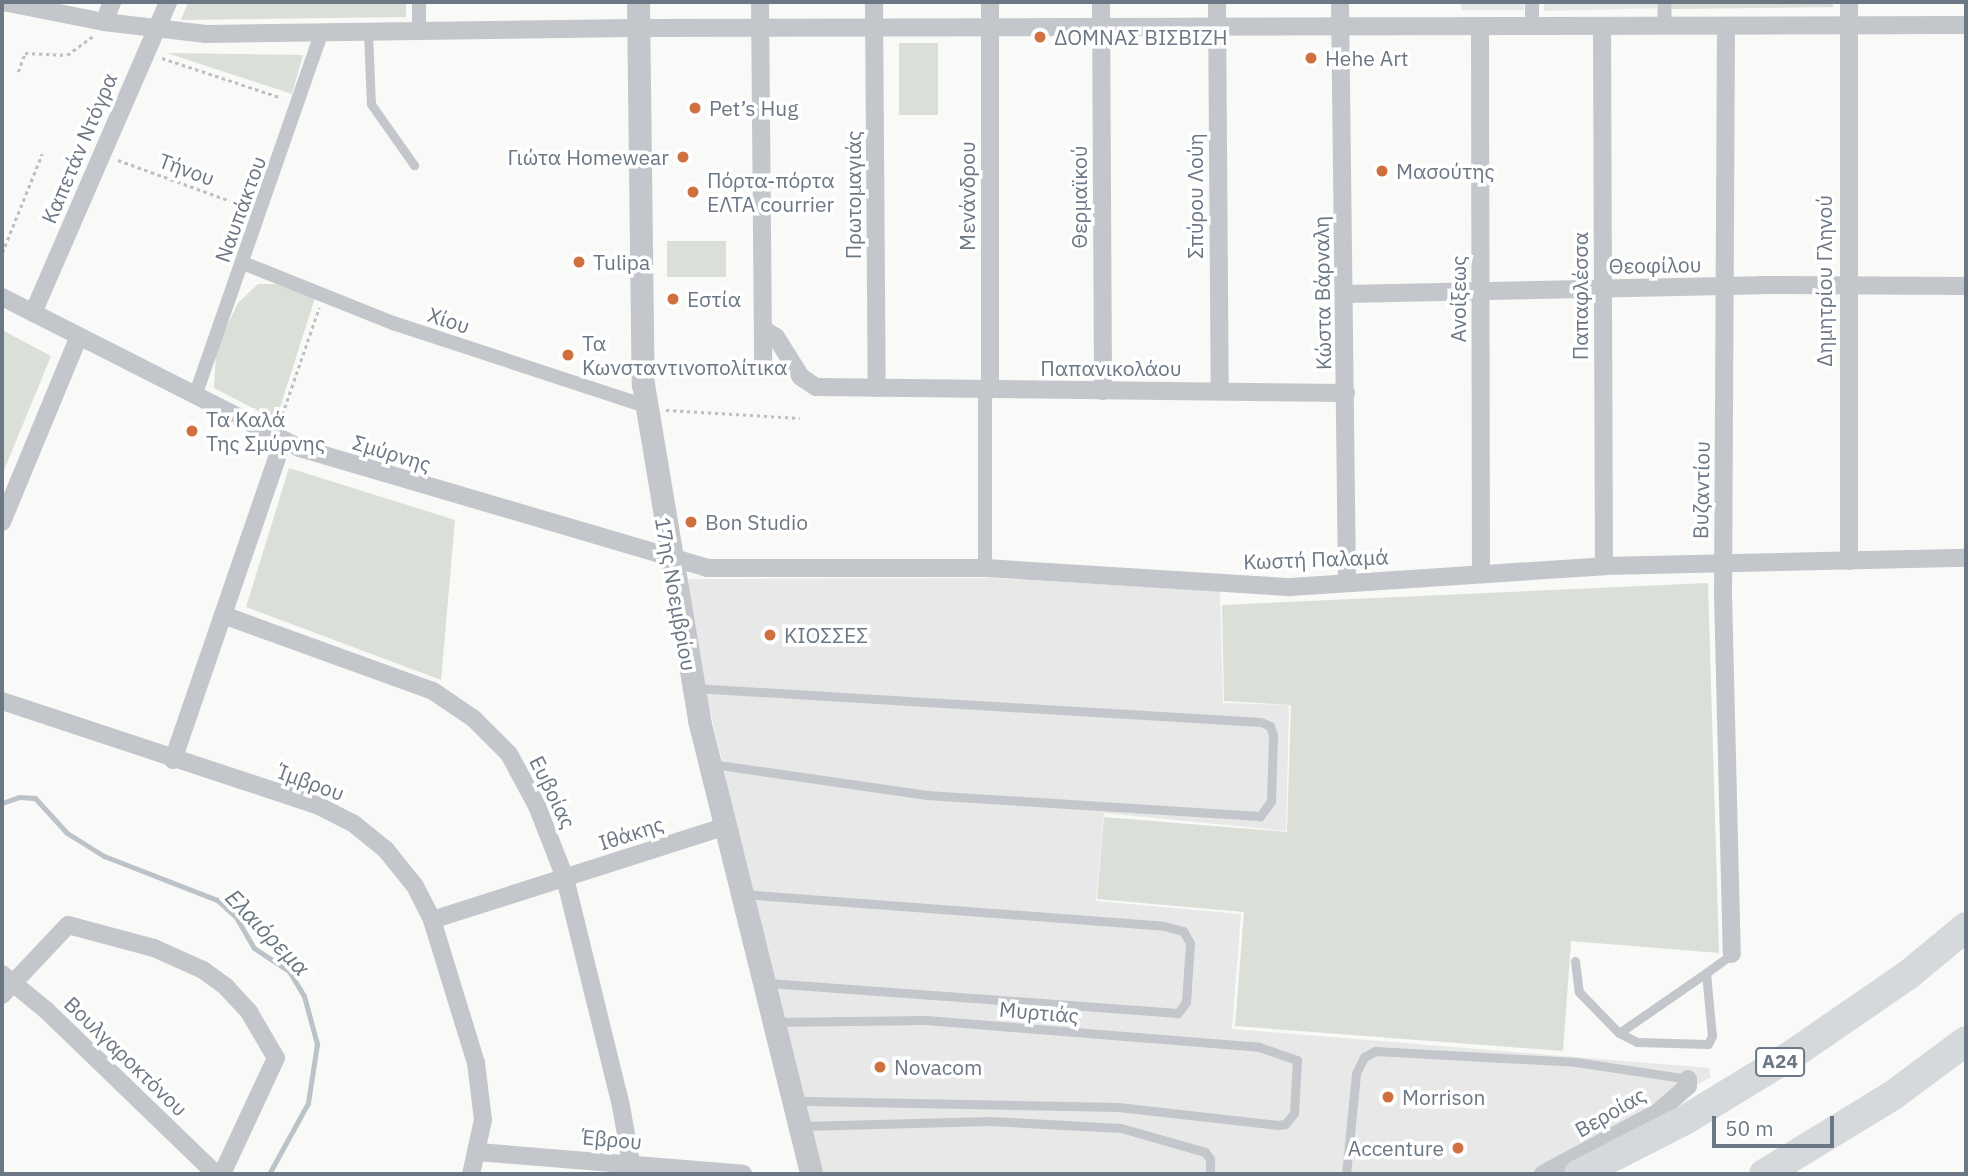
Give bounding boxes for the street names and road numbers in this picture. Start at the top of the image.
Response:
street label: Καπετάν Ντόγρα [36,69,122,227]
street label: Πρωτομαγιάς [840,131,866,259]
street label: Σπύρου Λούη [1182,133,1208,259]
street label: Μενάνδρου [954,141,980,251]
street label: Θερμαϊκού [1066,145,1092,249]
street label: Τήνου [156,147,218,191]
street label: Ναυπάκτου [209,152,271,266]
street label: Δημητρίου Γληνού [1811,195,1837,367]
street label: Κώστα Βάρναλη [1308,216,1336,370]
street label: Παπαφλέσσα [1567,232,1593,360]
street label: Θεοφίλου [1608,252,1702,278]
street label: Ανοίξεως [1445,256,1471,342]
street label: Χίου [425,301,473,339]
street label: Παπανικολάου [1040,355,1182,381]
street label: Σμύρνης [350,429,434,477]
street label: Βυζαντίου [1688,441,1714,539]
street label: 17ης Νοεμβρίου [650,515,702,673]
street label: Κωστή Παλαμά [1243,544,1389,574]
street label: Ευβοίας [525,752,581,832]
street label: Ίμβρου [274,758,348,806]
street label: Ιθάκης [595,811,667,855]
street label: Βουλγαροκτόνου [59,991,193,1121]
street label: Μυρτιάς [998,996,1080,1028]
road number: Α24 [1754,1046,1806,1078]
street label: Βεροίας [1570,1082,1650,1142]
street label: Έβρου [581,1124,643,1154]

